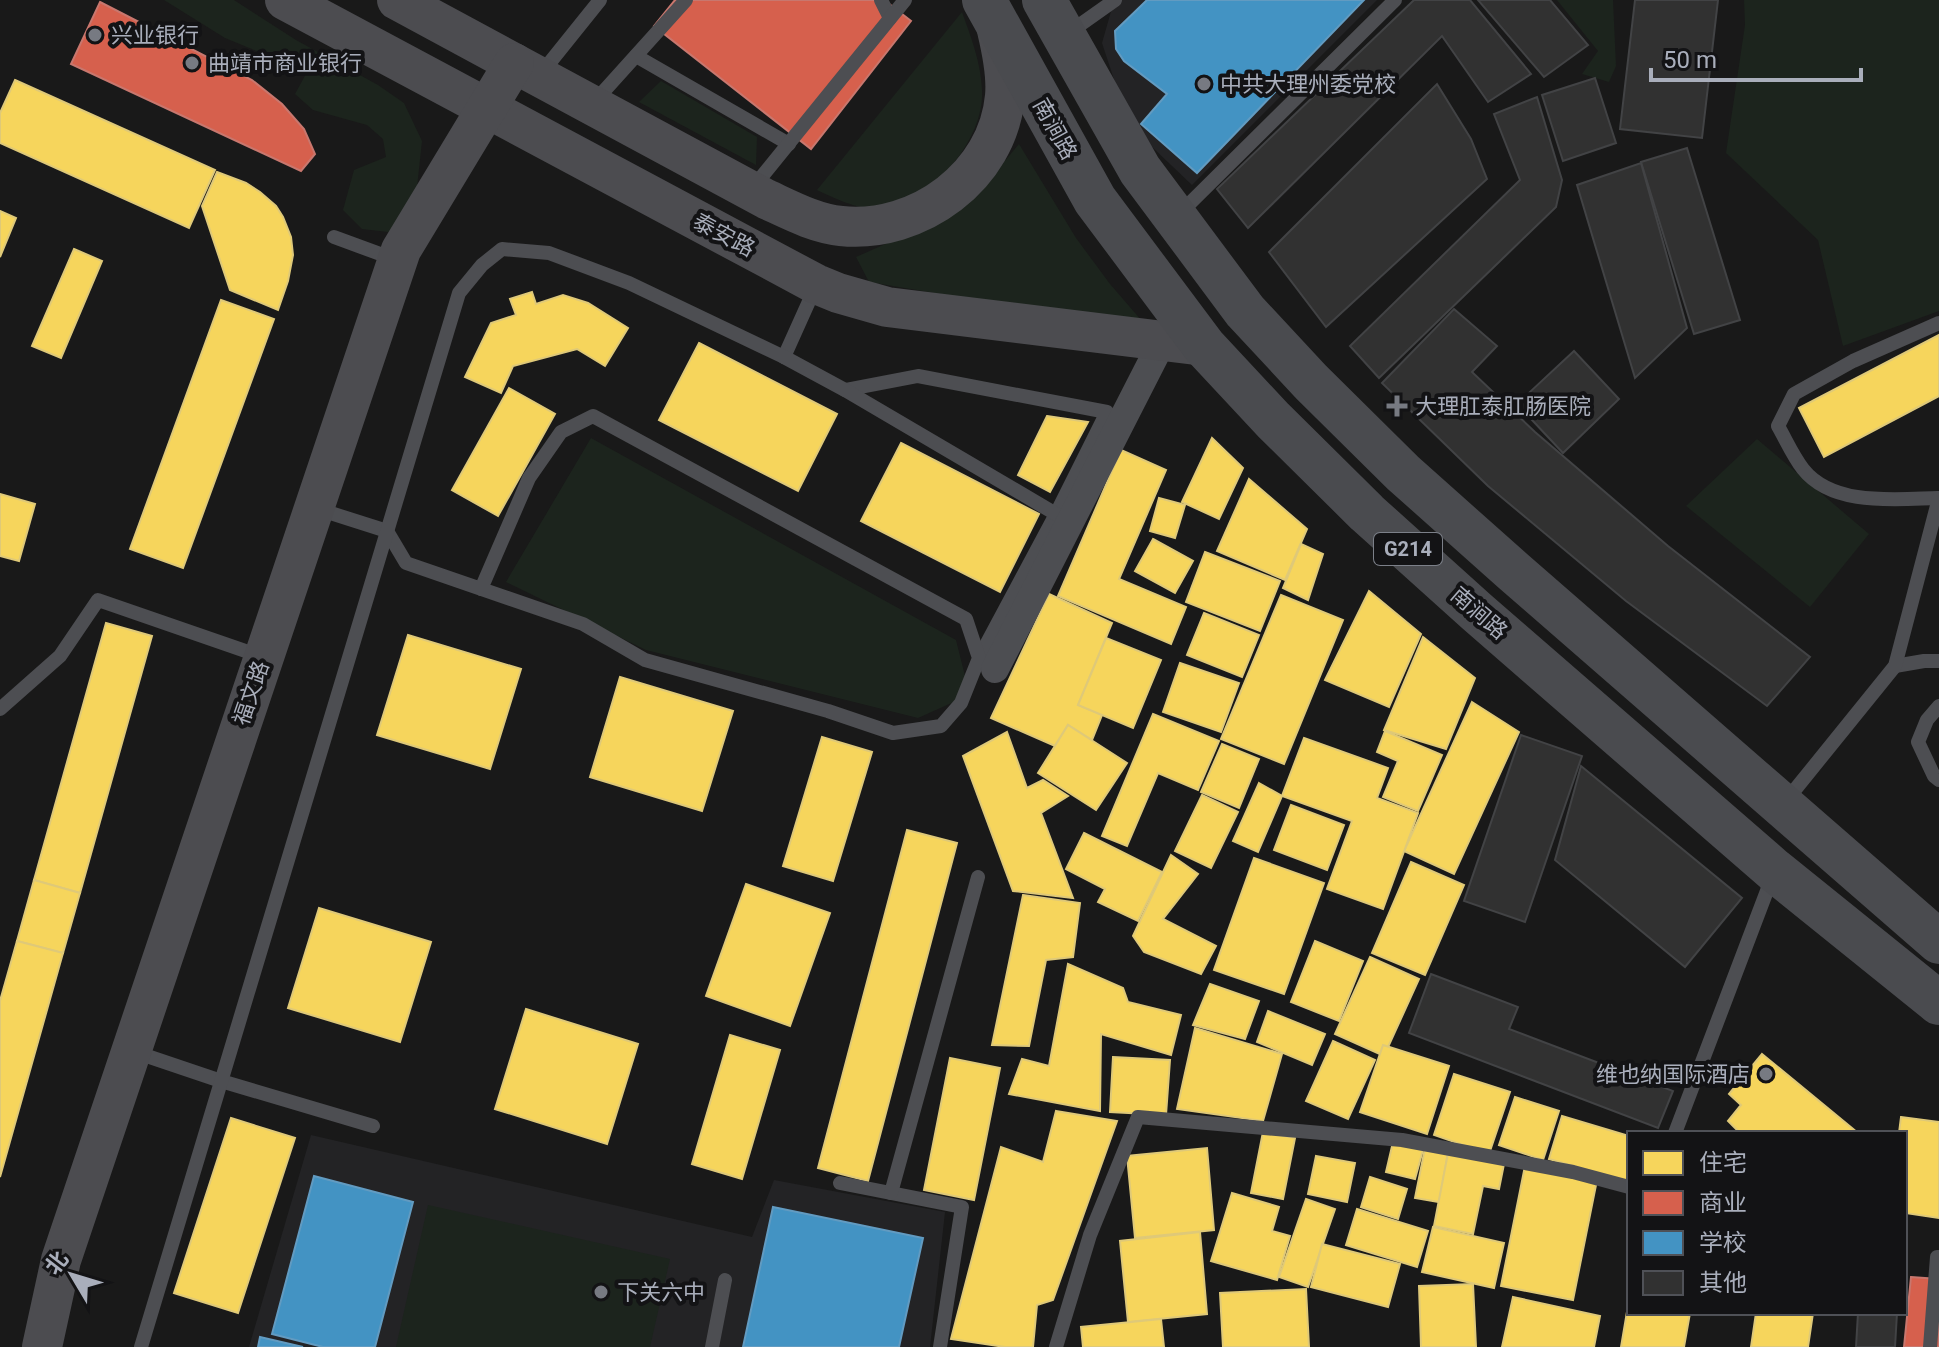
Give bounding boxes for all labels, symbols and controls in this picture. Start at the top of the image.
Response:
place label: 兴业银行 [111,23,199,48]
marker: 兴业银行 [86,26,104,44]
scale bar [1651,32,1861,82]
text: 50 m [1663,46,1717,74]
place label: 曲靖市商业银行 [208,51,362,76]
marker: 曲靖市商业银行 [183,54,201,72]
place label: 中共大理州委党校 [1220,72,1396,97]
marker: 中共大理州委党校 [1195,75,1213,93]
street label: 南涧路 [1028,94,1082,164]
street label: 泰安路 [689,208,759,262]
place label: 大理肛泰肛肠医院 [1415,394,1591,419]
marker: 大理肛泰肛肠医院 [1386,395,1408,417]
road number: G214 [1374,533,1442,565]
street label: 南涧路 [1446,582,1512,644]
street label: 福文路 [228,658,274,728]
place label: 维也纳国际酒店 [1596,1062,1750,1087]
marker: 维也纳国际酒店 [1757,1065,1775,1083]
legend [1627,1131,1907,1315]
text: 住宅 [1699,1149,1747,1177]
text: 商业 [1699,1189,1747,1217]
text: 学校 [1699,1229,1747,1257]
north arrow [32,1235,112,1315]
text: 北 [40,1247,73,1279]
text: 其他 [1699,1269,1747,1297]
place label: 下关六中 [617,1280,705,1305]
marker: 下关六中 [592,1283,610,1301]

